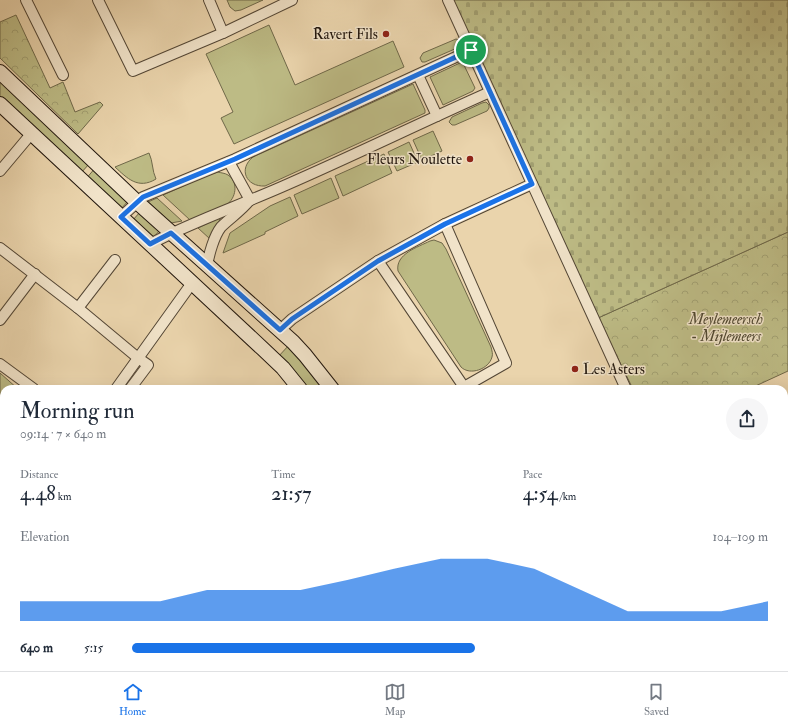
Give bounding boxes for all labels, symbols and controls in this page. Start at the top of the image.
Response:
place label: Ravert Fils [313,25,378,44]
marker: Ravert Fils [381,29,391,39]
pin [454,33,488,67]
icon: arrive [460,39,482,61]
place label: Fleurs Noulette [367,150,462,169]
marker: Fleurs Noulette [465,154,475,164]
park label: Meylemeersch - Mijlemeers [688,310,763,346]
place label: Les Asters [583,360,645,379]
marker: Les Asters [570,364,580,374]
text: Morning run [20,397,135,425]
button: share [726,398,768,440]
text: 09:14 · 7 × 640 m [20,426,106,442]
text: Distance [20,468,58,481]
text: Time [271,468,295,481]
text: Pace [523,468,542,481]
text: 4.48 [20,481,56,506]
text: 21:57 [271,481,312,506]
text: 4:54 [523,481,557,506]
text: km [56,490,72,503]
text: /km [557,490,576,503]
text: Elevation [20,529,70,545]
text: 104–109 m [713,529,768,545]
text: 640 m [20,640,53,656]
text: 5:15 [84,640,103,656]
tab: Home [119,681,146,718]
tab: Map [384,681,406,718]
tab: Saved [644,681,669,718]

